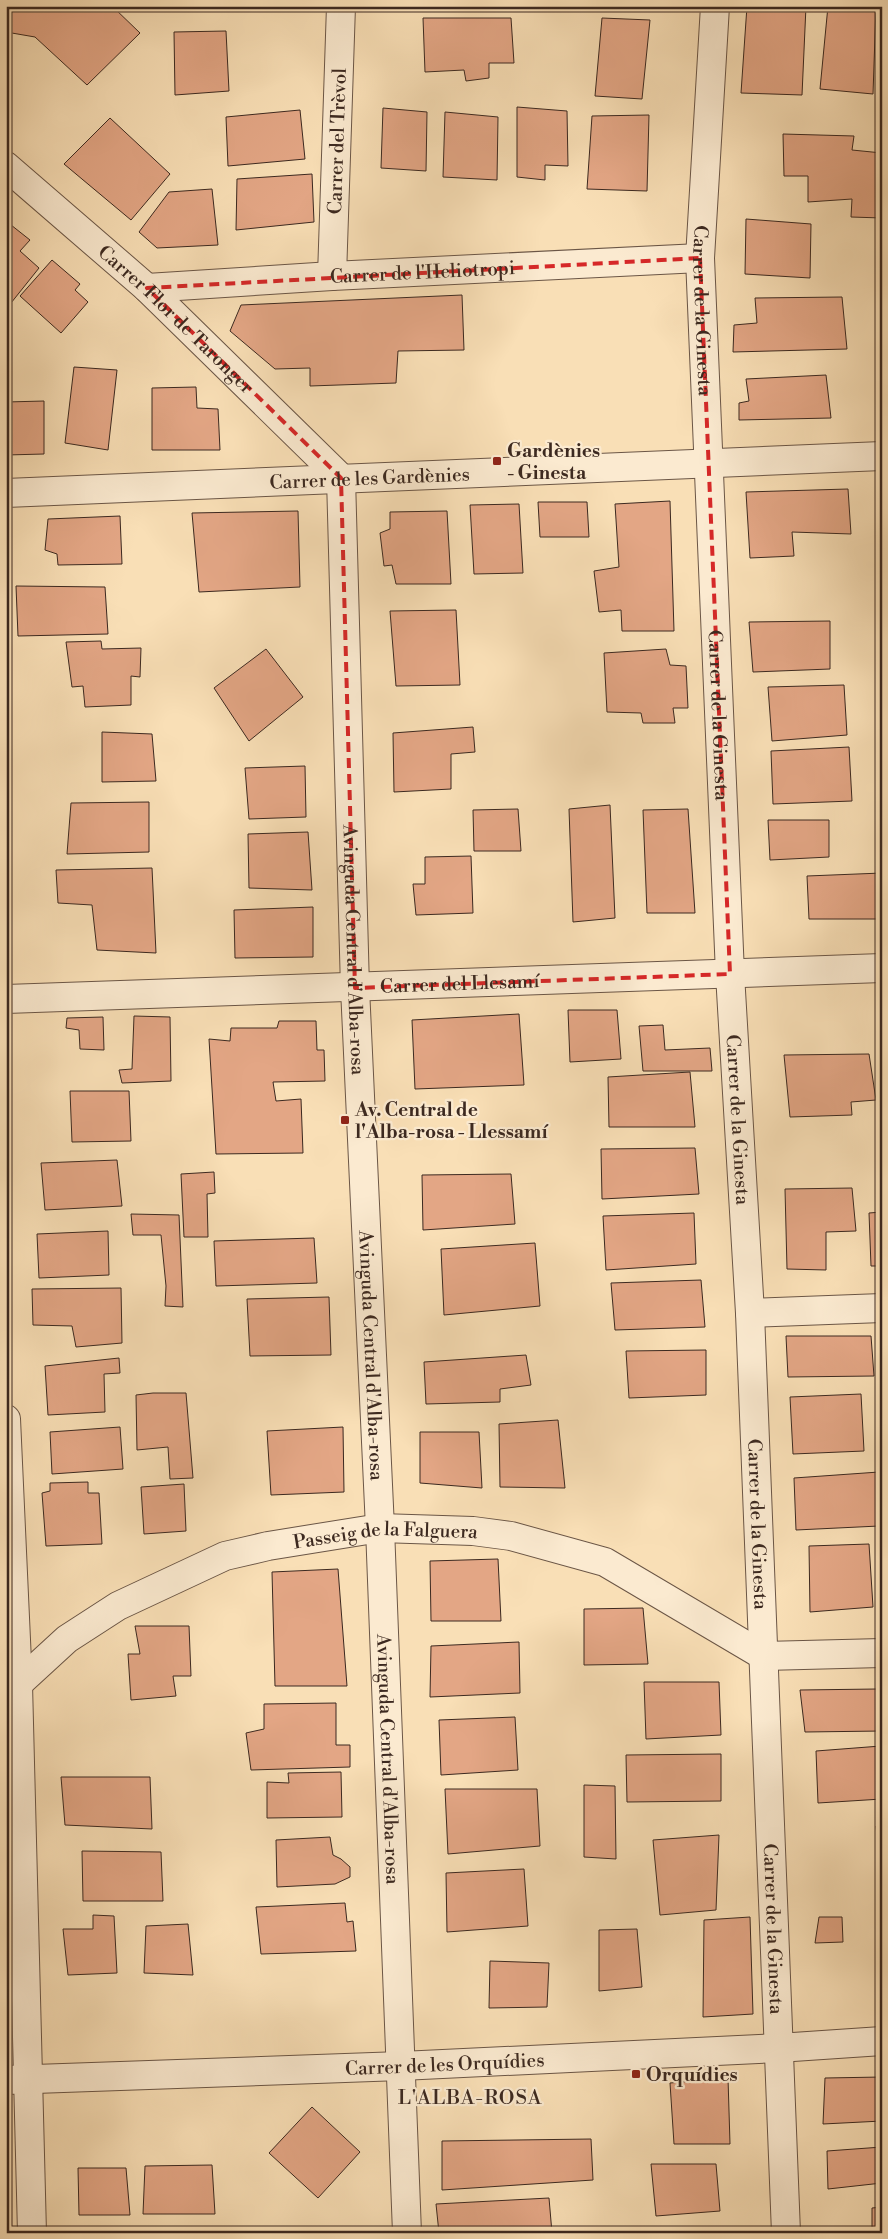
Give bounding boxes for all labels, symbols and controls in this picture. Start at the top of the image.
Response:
street label: Carrer del Trèvol [323,67,352,215]
street label: Carrer de la Ginesta [687,224,717,397]
street label: Carrer Flor de Taronger [93,240,259,399]
street label: Carrer de l'Heliotropi [329,256,516,289]
place label: Gardènies - Ginesta [507,439,600,485]
marker: Gardènies - Ginesta [491,455,503,467]
street label: Carrer de les Gardènies [269,462,470,495]
street label: Carrer de la Ginesta [703,629,734,801]
street label: Avinguda Central d'Alba-rosa [337,823,370,1076]
street label: Carrer del Llesamí [380,969,541,999]
street label: Carrer de la Ginesta [721,1034,755,1206]
place label: Av. Central de l'Alba-rosa - Llessamí [354,1098,548,1144]
marker: Av. Central de l'Alba-rosa - Llessamí [339,1114,351,1126]
street label: Avinguda Central d'Alba-rosa [353,1229,389,1482]
street label: Carrer de la Ginesta [742,1438,773,1610]
street label: Passeig de la Falguera [291,1517,480,1555]
street label: Avinguda Central d'Alba-rosa [371,1632,405,1885]
street label: Carrer de la Ginesta [758,1843,788,2015]
street label: Carrer de les Orquídies [345,2048,545,2081]
place label: Orquídies [646,2063,738,2087]
marker: Orquídies [630,2068,642,2080]
district label: L'ALBA-ROSA [398,2086,543,2111]

